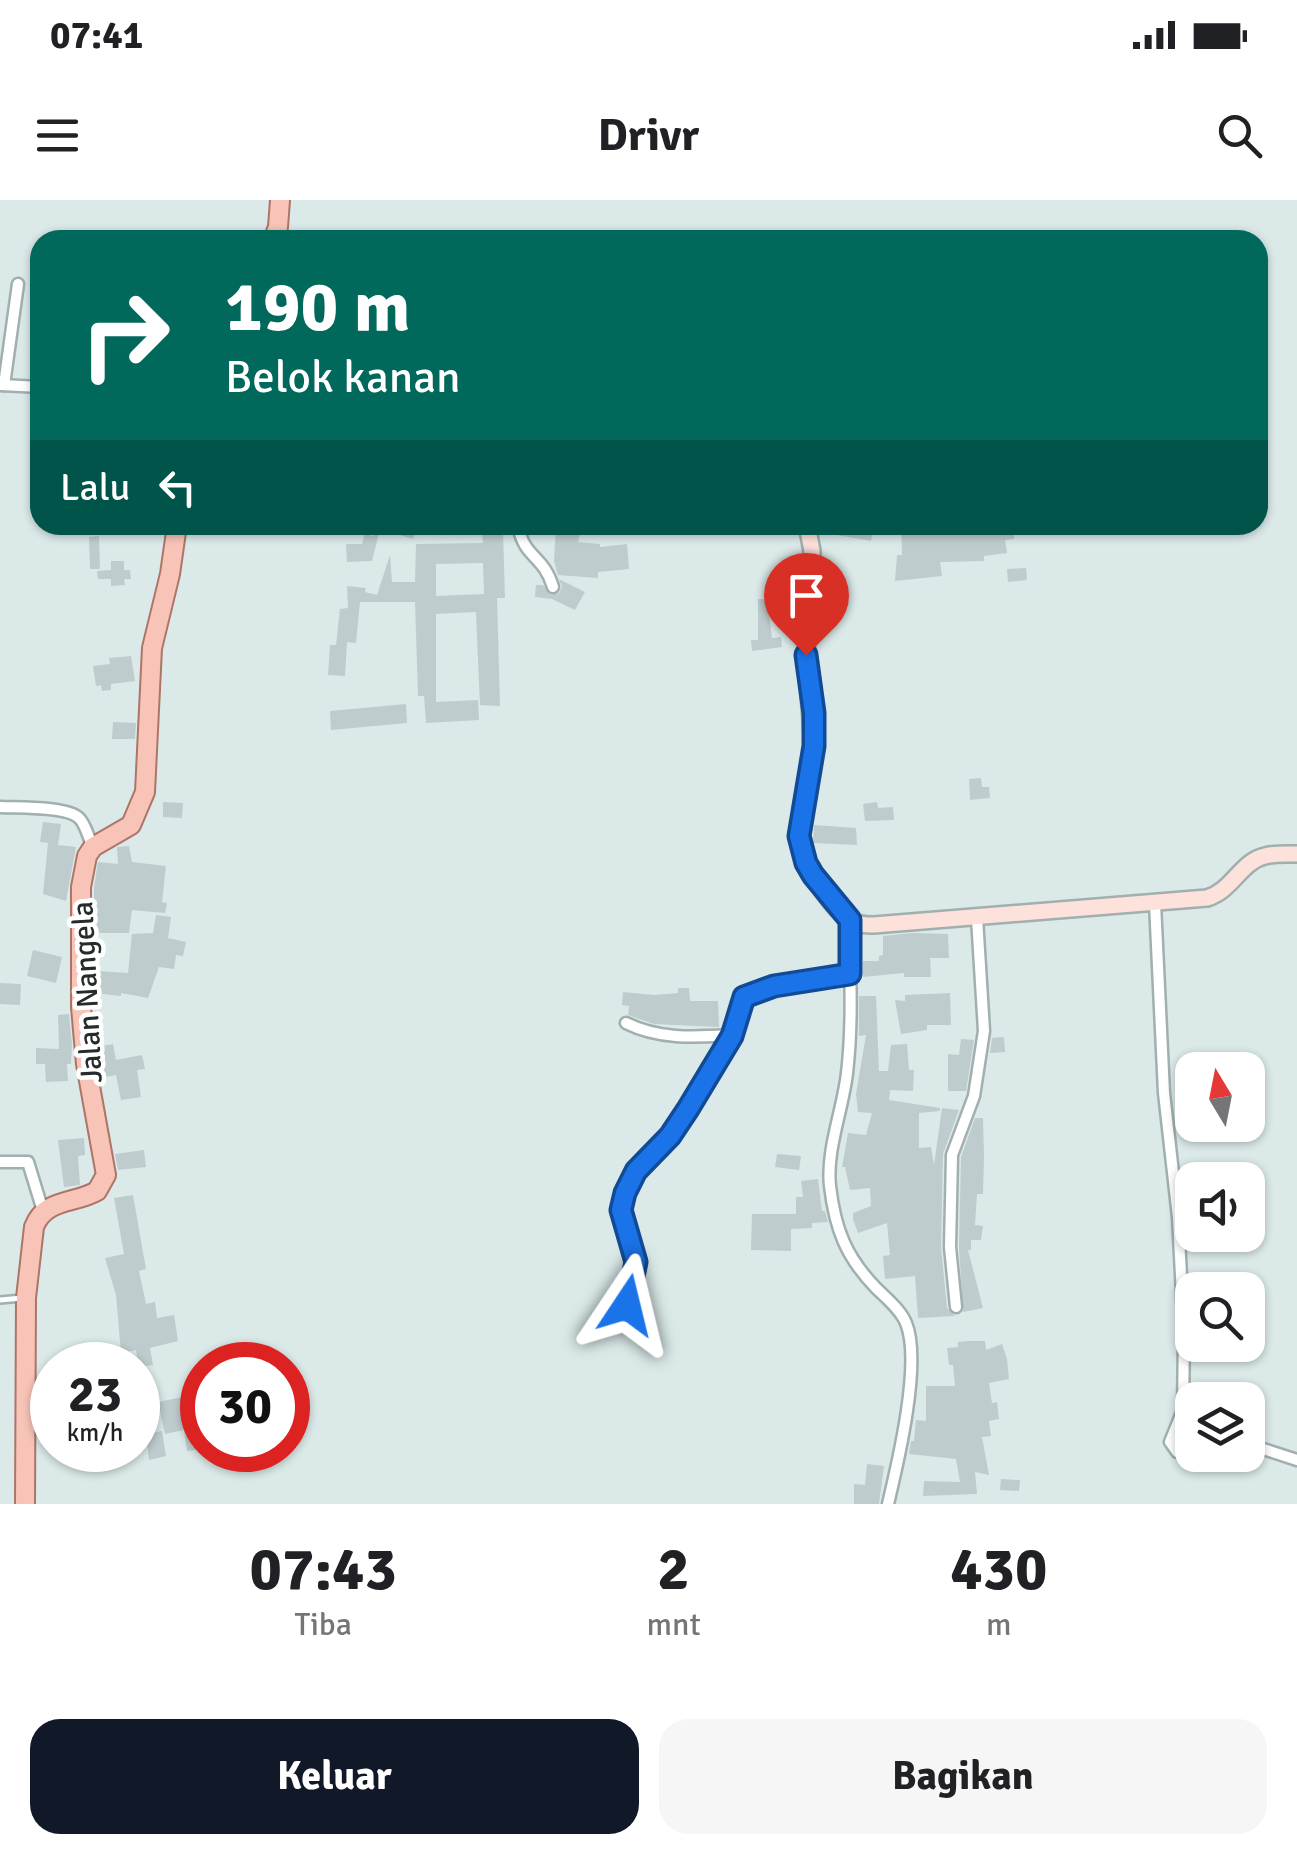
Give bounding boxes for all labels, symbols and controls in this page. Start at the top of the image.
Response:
text: 07:41 [50,12,143,59]
icon: menu [30,108,85,163]
text: Drivr [598,108,699,163]
icon: search [1212,108,1267,163]
text: 190 m [225,264,410,350]
icon: right [60,270,190,400]
text: Belok kanan [225,350,461,405]
icon: left [150,460,205,515]
text: Lalu [60,464,130,511]
pin [764,553,849,656]
icon: arrive [779,568,834,623]
street label: Jalan Nangela [64,900,111,1084]
north arrow [1175,1052,1265,1142]
map controls [1175,1052,1265,1472]
button: sound [1175,1162,1265,1252]
position arrow [575,1253,679,1357]
button: search [1175,1272,1265,1362]
speed limit sign: 30 [180,1342,310,1472]
text: 23 [68,1364,122,1426]
button: layers [1175,1382,1265,1472]
text: km/h [67,1417,123,1448]
text: 07:43 [250,1533,397,1607]
text: 2 [657,1533,690,1607]
text: 430 [950,1533,1047,1607]
text: Tiba [294,1605,352,1644]
text: mnt [646,1605,701,1644]
text: m [986,1605,1012,1644]
button: Keluar [30,1719,639,1834]
button: Bagikan [659,1719,1267,1834]

